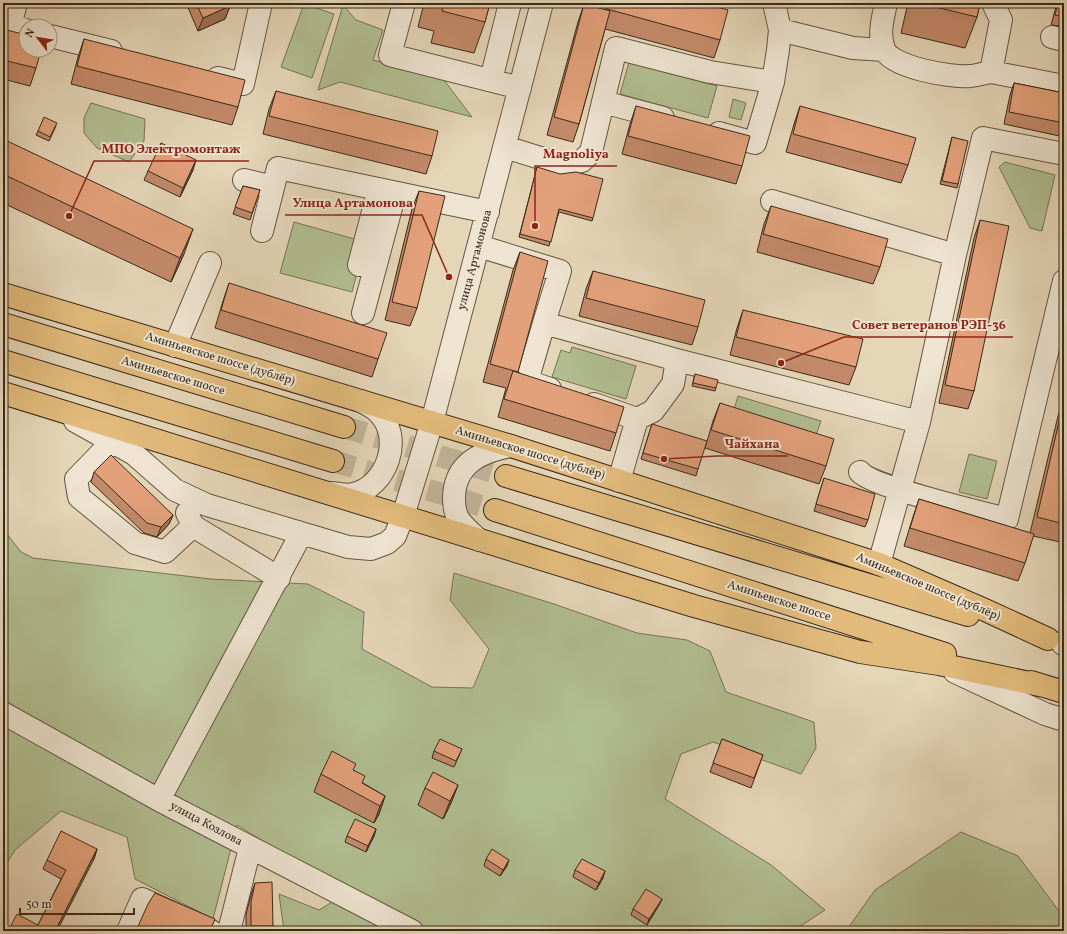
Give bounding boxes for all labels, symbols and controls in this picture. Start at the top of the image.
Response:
north arrow [18,18,58,58]
text: N [22,26,39,41]
callout: МПО Электромонтаж [94,136,249,161]
text: МПО Электромонтаж [102,141,241,159]
callout: Magnoliya [535,141,617,166]
text: Magnoliya [543,146,609,164]
callout: Улица Артамонова [285,190,422,215]
text: Улица Артамонова [293,195,413,213]
street label: улица Артамонова [454,208,496,312]
callout: Совет ветеранов РЭП-36 [844,312,1013,337]
text: Совет ветеранов РЭП-36 [852,317,1006,335]
street label: Аминьевское шоссе (дублёр) [143,329,297,389]
street label: Аминьевское шоссе [119,353,227,399]
street label: Аминьевское шоссе (дублёр) [453,423,607,484]
callout: Чайхана [717,431,788,456]
text: Чайхана [724,436,780,454]
street label: Аминьевское шоссе (дублёр) [853,549,1003,625]
street label: Аминьевское шоссе [725,577,833,625]
street label: улица Козлова [167,798,245,850]
scale bar [20,890,134,916]
text: 50 m [26,897,52,913]

